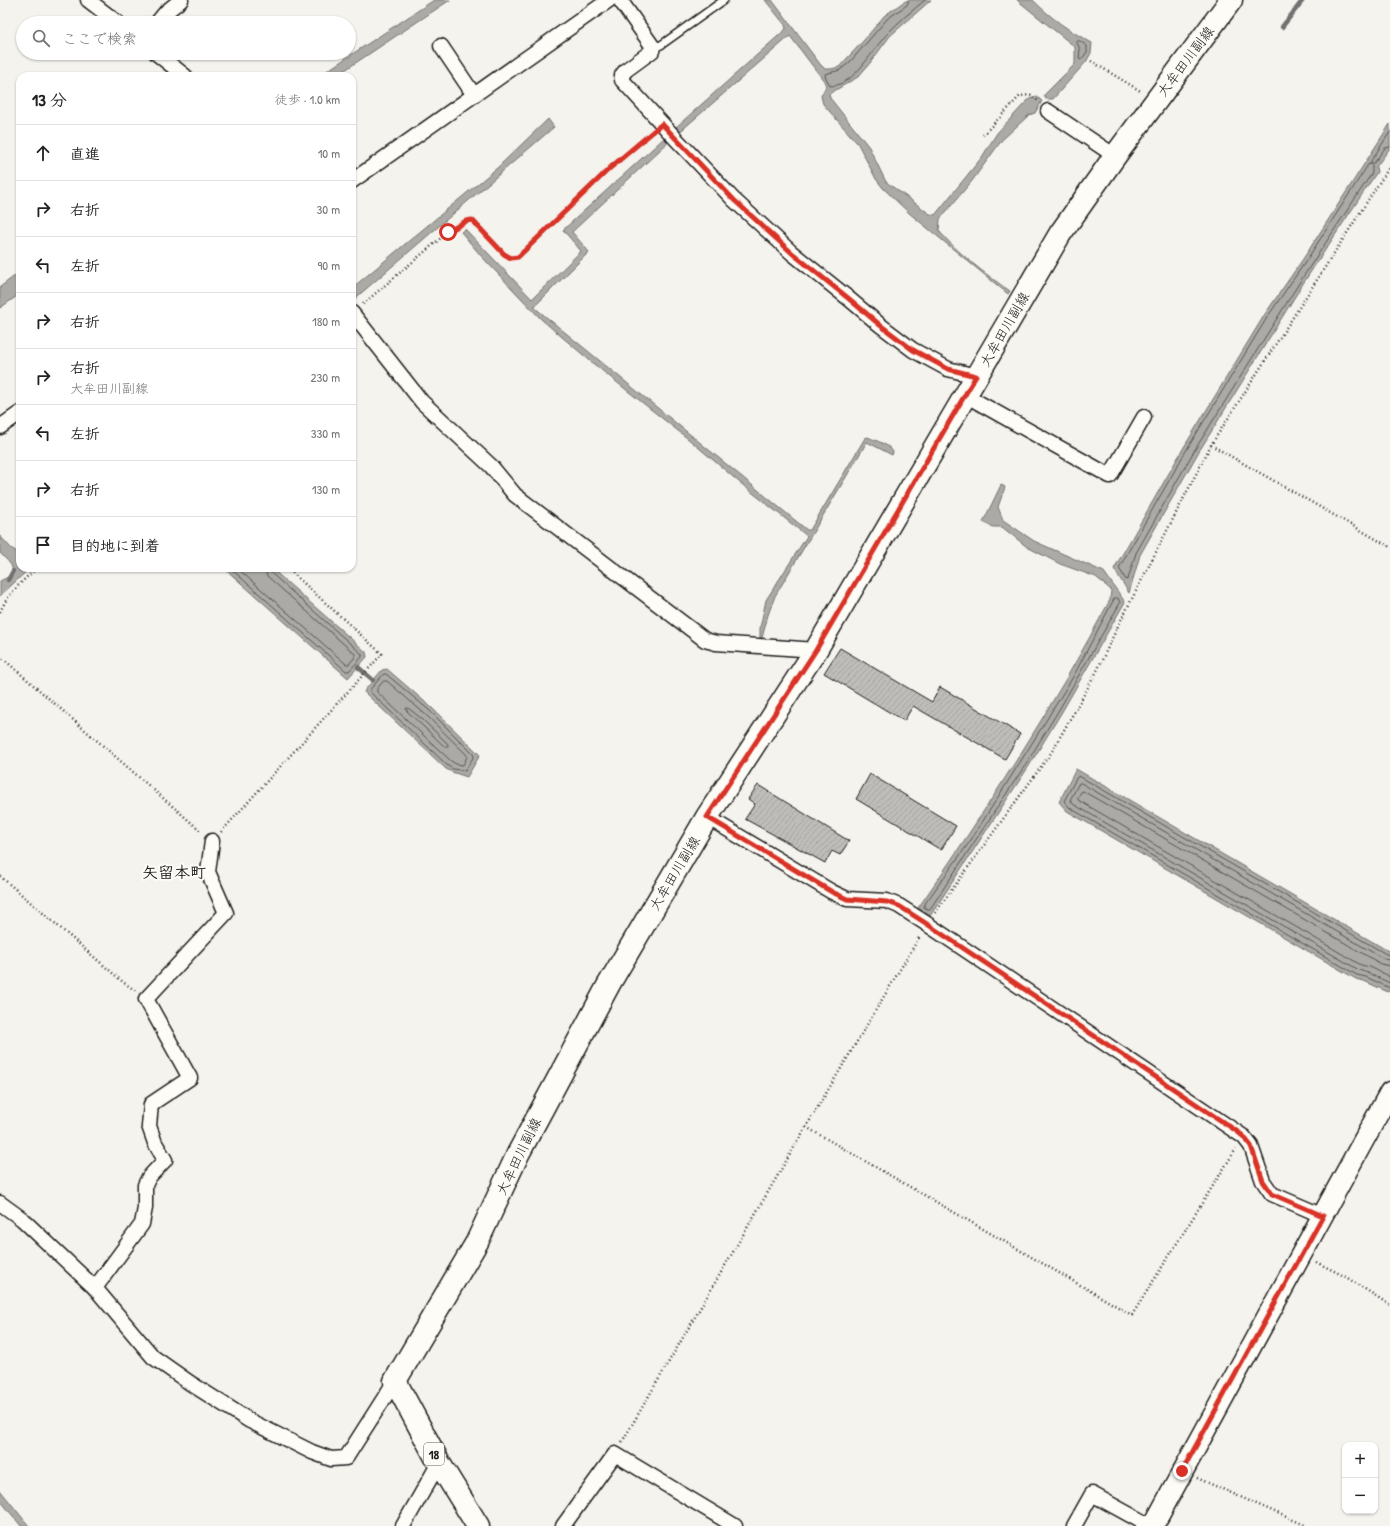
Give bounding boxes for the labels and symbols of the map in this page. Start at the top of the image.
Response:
street label: 大牟田川副線 [1152,22,1218,100]
route start [439,223,457,241]
street label: 大牟田川副線 [975,288,1033,370]
street label: 大牟田川副線 [644,832,704,914]
district label: 矢留本町 [142,861,206,883]
street label: 大牟田川副線 [491,1114,545,1198]
road number: 18 [424,1443,444,1465]
route end [1173,1462,1191,1480]

